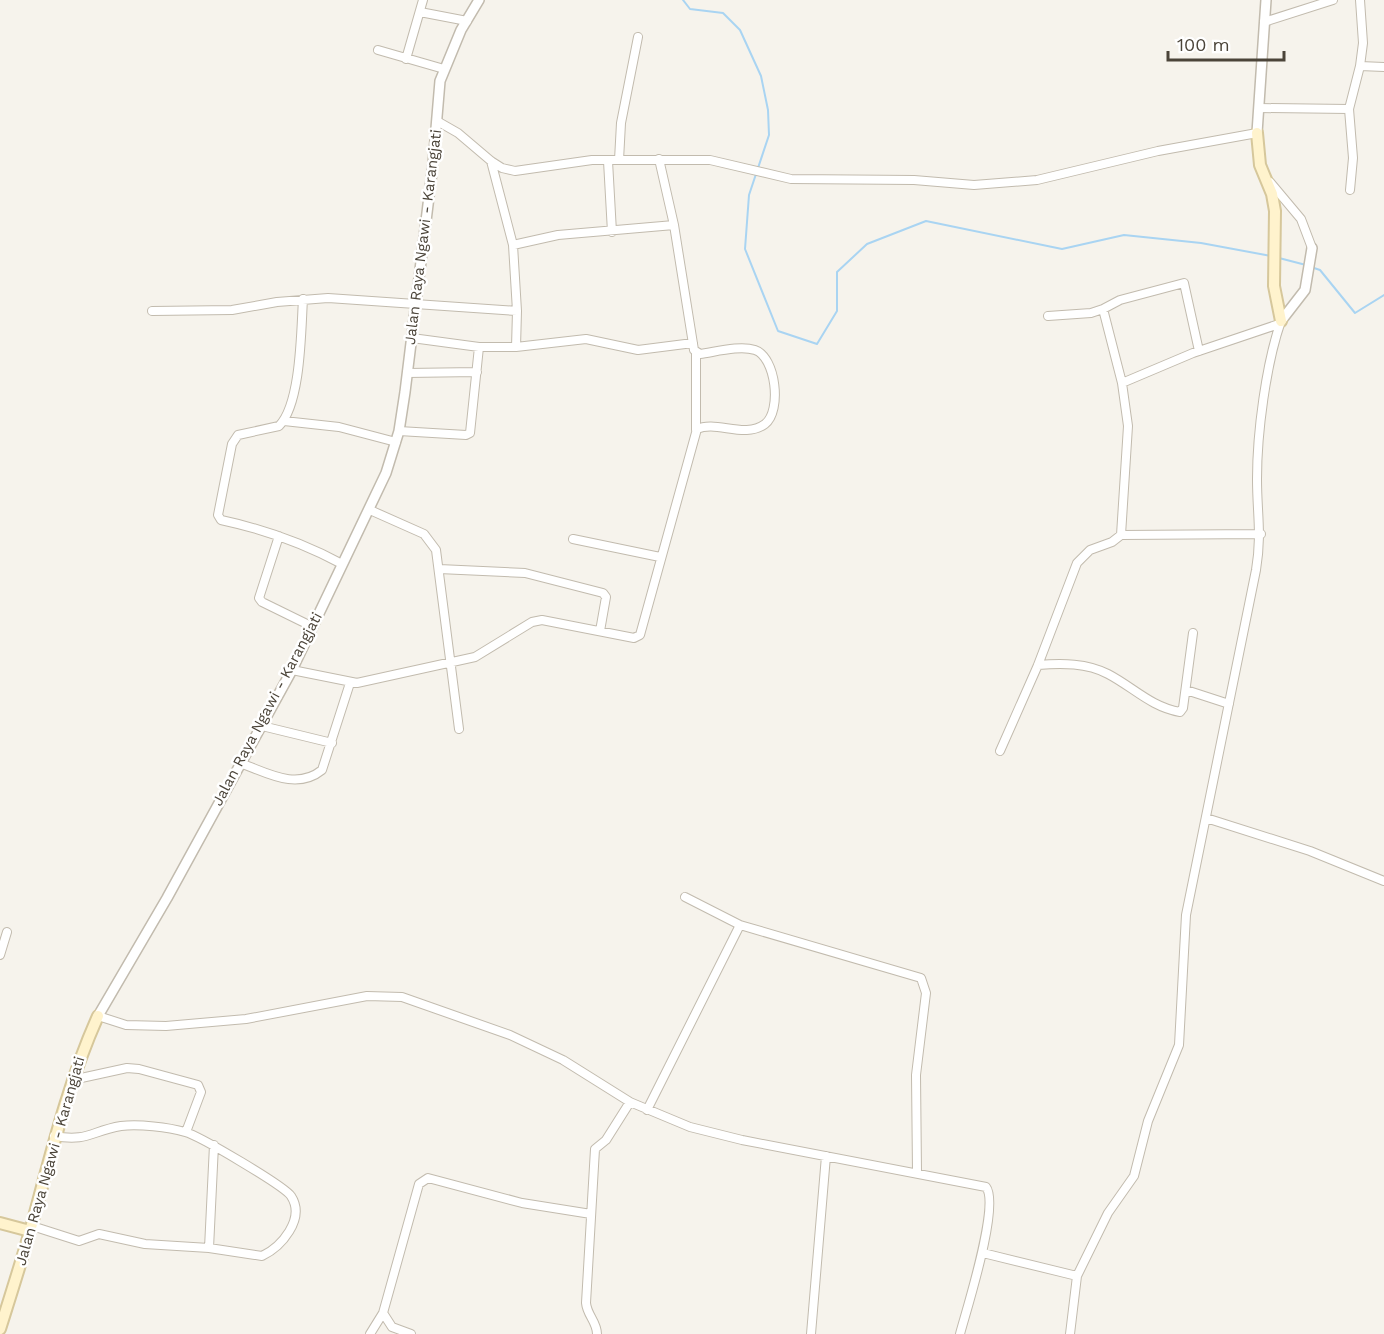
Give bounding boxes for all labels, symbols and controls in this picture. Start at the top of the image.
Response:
scale bar [1168,24,1284,62]
text: 100 m [1177,34,1230,55]
street label: Jalan Raya Ngawi - Karangjati [401,128,445,346]
street label: Jalan Raya Ngawi - Karangjati [208,609,326,809]
street label: Jalan Raya Ngawi - Karangjati [11,1054,89,1268]

